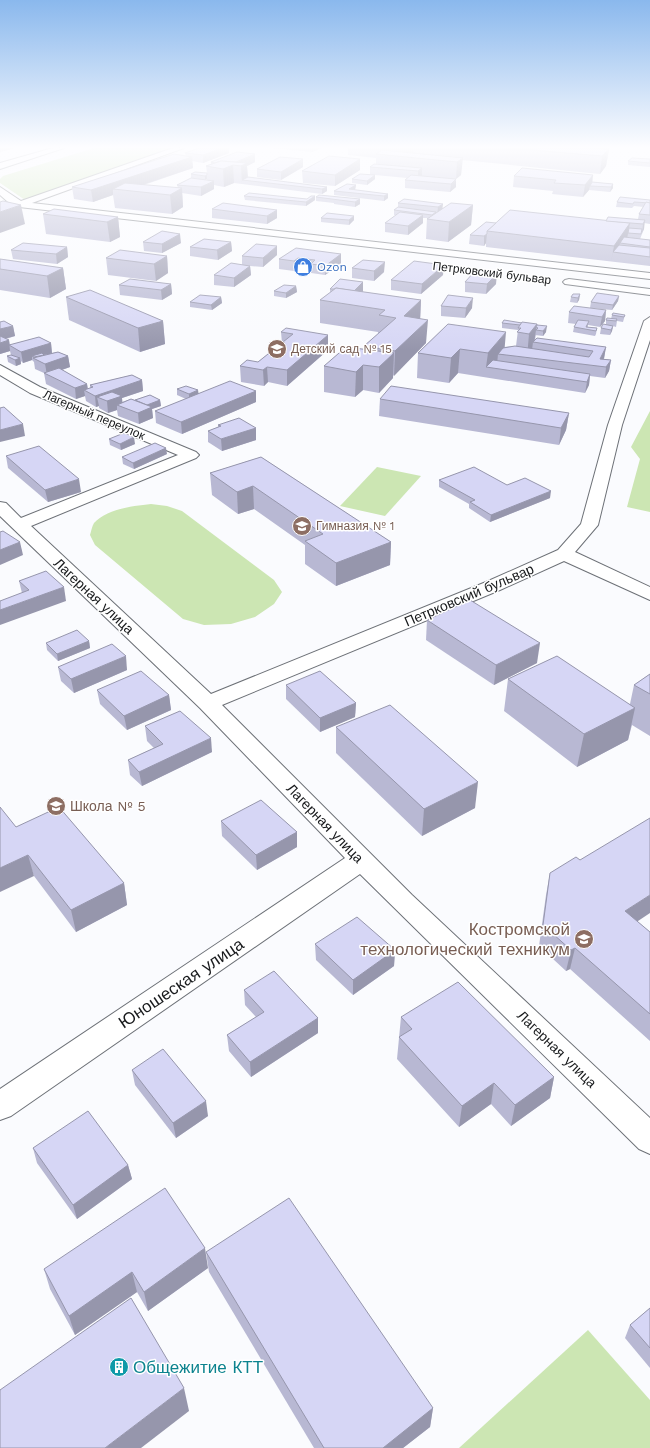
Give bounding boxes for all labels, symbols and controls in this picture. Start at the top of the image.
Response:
shop icon: Ozon [292,256,314,278]
street label: Петрковский бульвар [432,259,552,287]
place label: Ozon [317,260,347,274]
school or university icon: Детский сад № 15 [266,338,288,360]
place label: Детский сад № 15 [291,342,392,356]
street label: Лагерный переулок [41,387,148,443]
school or university icon: Гимназия № 1 [291,515,313,537]
place label: Гимназия № 1 [316,519,394,533]
street label: Лагерная улица [51,555,138,637]
street label: Петрковский бульвар [402,560,536,630]
street label: Лагерная улица [283,780,367,866]
school or university icon: Школа № 5 [45,795,67,817]
place label: Школа № 5 [70,798,146,814]
place label: Костромской технологический техникум [360,919,570,959]
school or university icon: Костромской технологический техникум [573,928,595,950]
street label: Юношеская улица [115,933,248,1032]
street label: Лагерная улица [514,1007,600,1091]
building icon: Общежитие КТТ [108,1356,130,1378]
place label: Общежитие КТТ [133,1357,263,1377]

